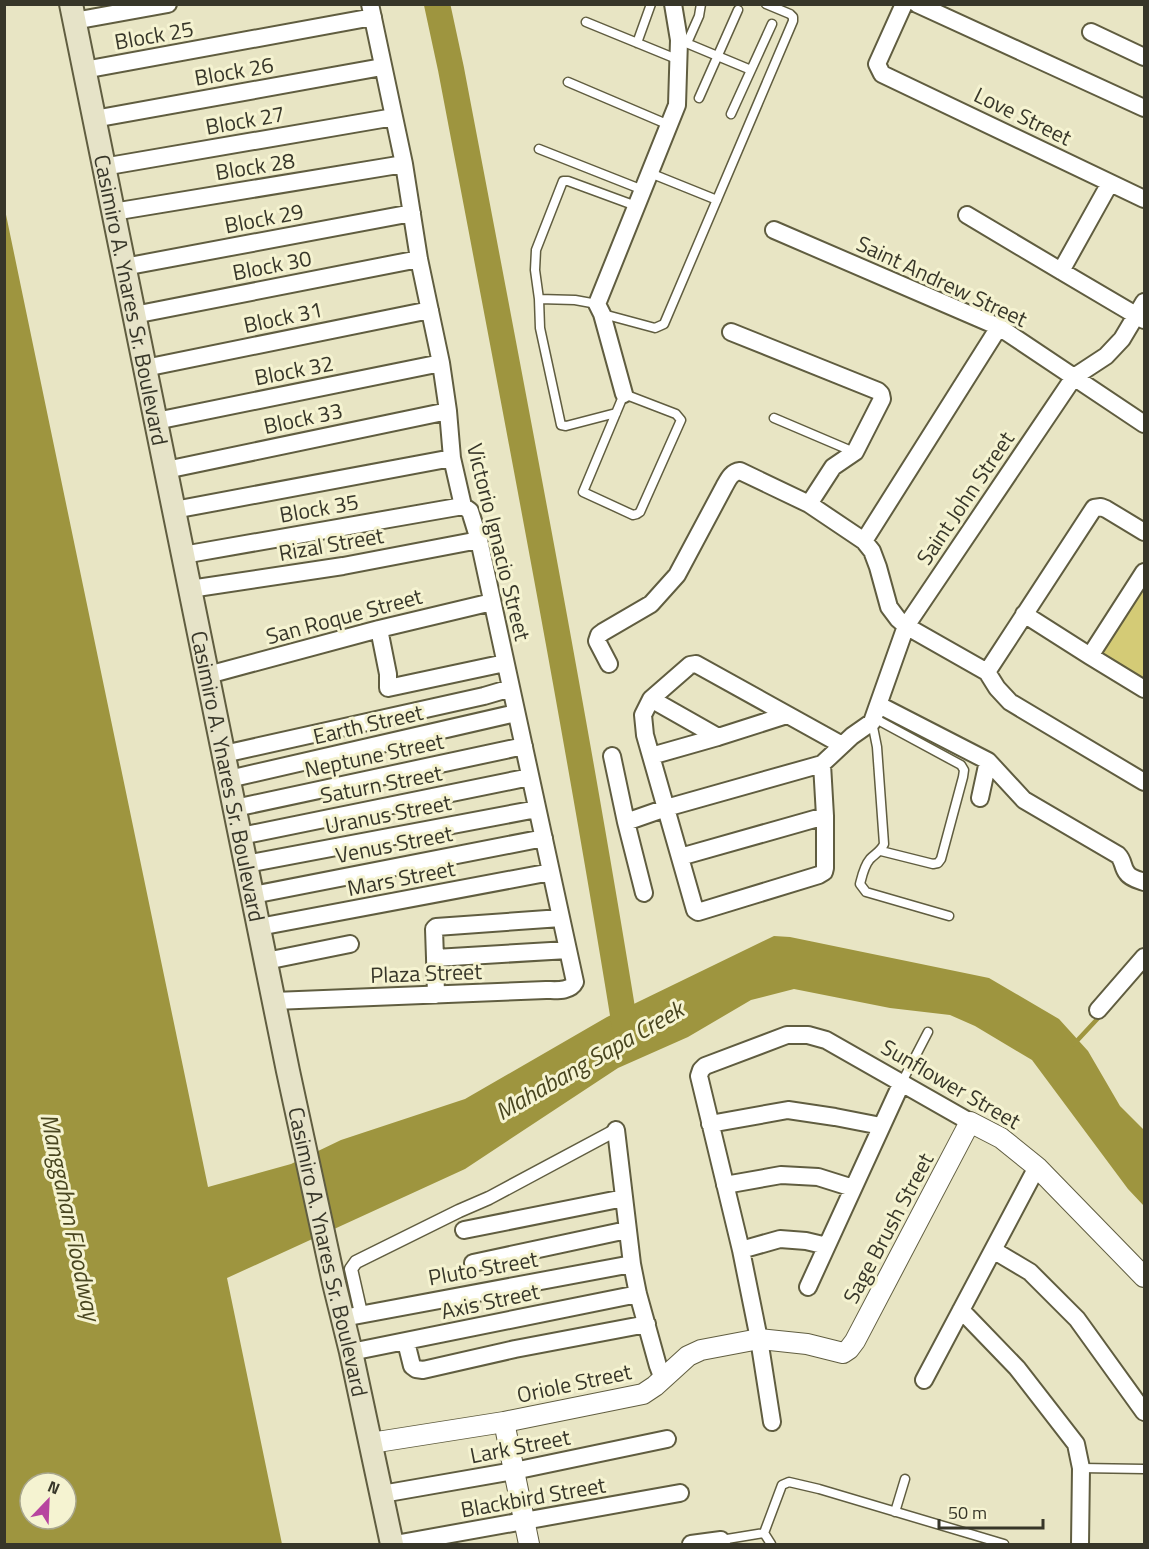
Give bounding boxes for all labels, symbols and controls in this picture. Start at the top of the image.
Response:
street label: Block 25 [112,11,196,59]
street label: Block 26 [192,47,276,95]
street label: Love Street [968,78,1078,154]
street label: Block 27 [203,96,287,144]
street label: Block 28 [213,143,297,189]
street label: Casimiro A. Ynares Sr. Boulevard [85,151,177,448]
street label: Block 29 [222,194,306,242]
street label: Saint Andrew Street [851,226,1033,336]
street label: Block 30 [230,241,314,289]
street label: Block 31 [240,292,326,342]
street label: Block 32 [252,346,336,394]
street label: Block 33 [260,393,346,443]
street label: Saint John Street [908,424,1023,572]
street label: Victorio Ignacio Street [458,440,540,645]
street label: Block 35 [277,484,361,532]
street label: Rizal Street [276,518,386,570]
street label: San Roque Street [262,579,426,653]
street label: Casimiro A. Ynares Sr. Boulevard [182,628,274,925]
street label: Earth Street [310,695,427,753]
street label: Neptune Street [301,724,447,786]
street label: Saturn Street [317,755,445,812]
street label: Uranus Street [322,785,454,843]
street label: Venus Street [333,816,456,872]
street label: Mars Street [344,851,458,905]
street label: Plaza Street [370,954,483,992]
water label: Mahabang Sapa Creek [488,990,693,1129]
street label: Sunflower Street [875,1030,1027,1138]
street label: Casimiro A. Ynares Sr. Boulevard [279,1104,377,1400]
water label: Manggahan Floodway [31,1110,111,1327]
street label: Sage Brush Street [834,1146,942,1310]
street label: Pluto Street [426,1242,541,1294]
street label: Axis Street [438,1274,543,1328]
street label: Oriole Street [514,1354,635,1412]
street label: Lark Street [467,1420,573,1472]
street label: Blackbird Street [458,1467,608,1526]
north arrow [18,1471,78,1531]
text: N [44,1474,64,1500]
scale bar [939,1492,1042,1530]
text: 50 m [948,1499,987,1526]

